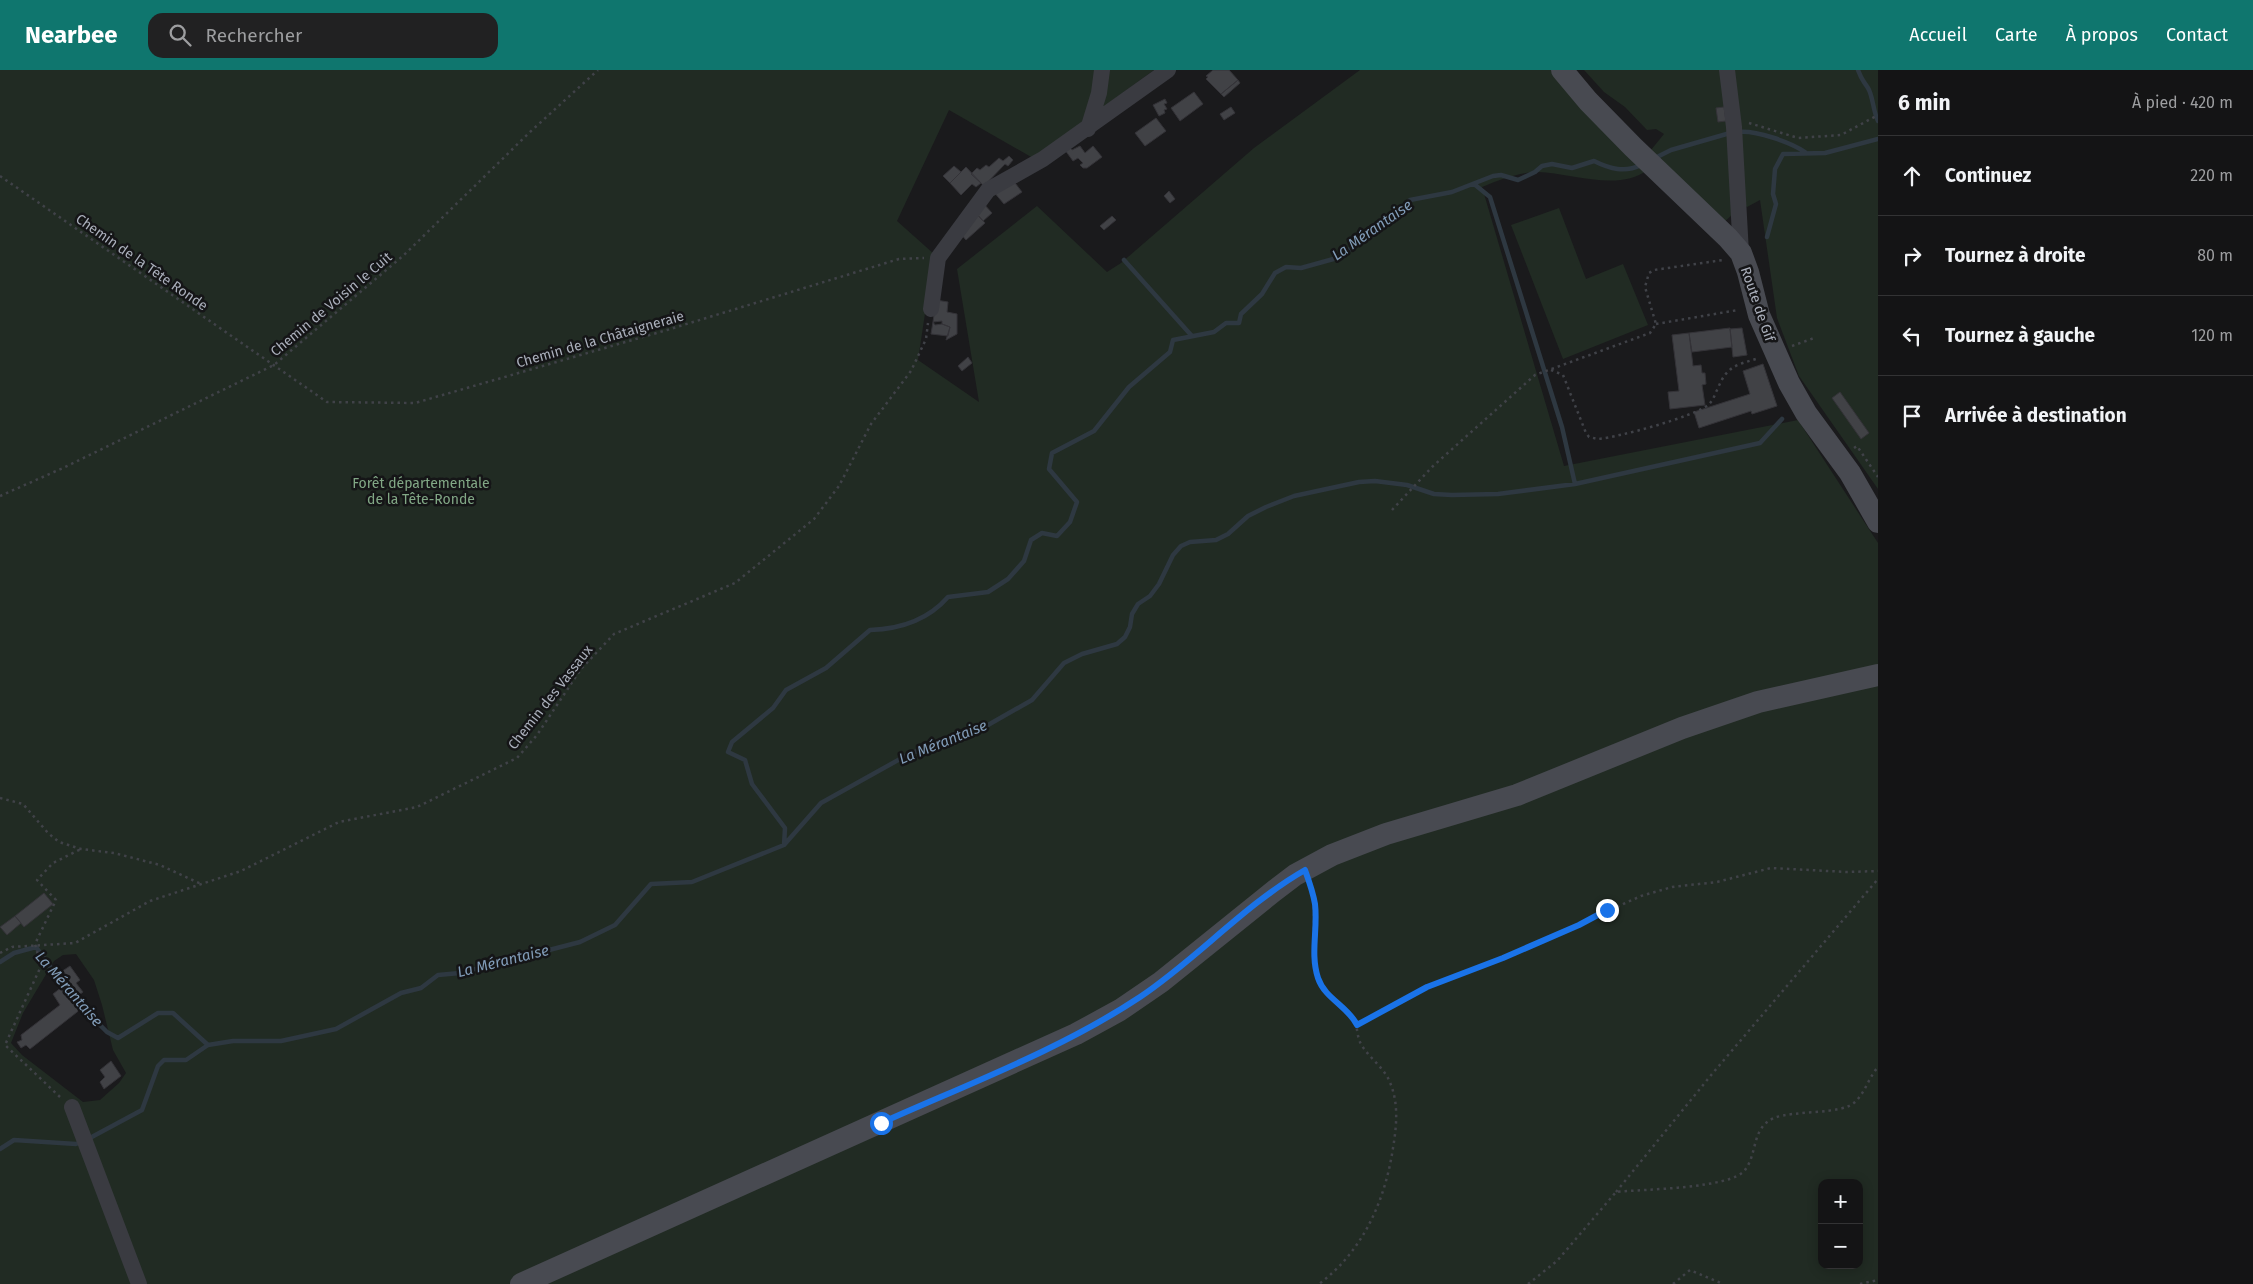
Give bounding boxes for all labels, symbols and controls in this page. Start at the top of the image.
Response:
search box [148,13,498,58]
text: Nearbee [25,21,118,49]
icon: search [166,21,194,49]
text: Rechercher [206,24,302,47]
text: Accueil [1909,24,1967,46]
text: Carte [1995,24,2038,46]
text: À propos [2066,24,2138,46]
text: Contact [2166,24,2228,46]
text: 6 min [1898,90,1951,116]
text: À pied · 420 m [2132,93,2233,112]
icon: ahead [1898,162,1926,190]
text: Continuez [1945,164,2031,187]
text: 220 m [2190,166,2233,185]
water label: La Mérantaise [1328,196,1416,264]
street label: Chemin de la Tête Ronde [72,210,211,315]
icon: right [1898,242,1926,270]
text: Tournez à droite [1945,244,2086,267]
text: 80 m [2197,246,2233,265]
street label: Chemin de Voisin le Cuit [267,248,396,360]
street label: Route de Gif [1737,265,1779,345]
street label: Chemin de la Châtaigneraie [514,307,686,372]
icon: left [1898,322,1926,350]
text: Tournez à gauche [1945,324,2095,347]
text: 120 m [2191,326,2233,345]
icon: arrive [1898,402,1926,430]
text: Arrivée à destination [1945,404,2127,427]
park label: Forêt départementale de la Tête-Ronde [352,475,490,508]
street label: Chemin des Vassaux [504,642,597,753]
water label: La Mérantaise [896,716,990,768]
route end [1596,899,1619,922]
water label: La Mérantaise [455,941,551,981]
water label: La Mérantaise [31,948,107,1030]
route start [870,1112,893,1135]
map controls [1818,1179,1863,1269]
button: + [1818,1179,1863,1224]
button: − [1818,1224,1863,1269]

